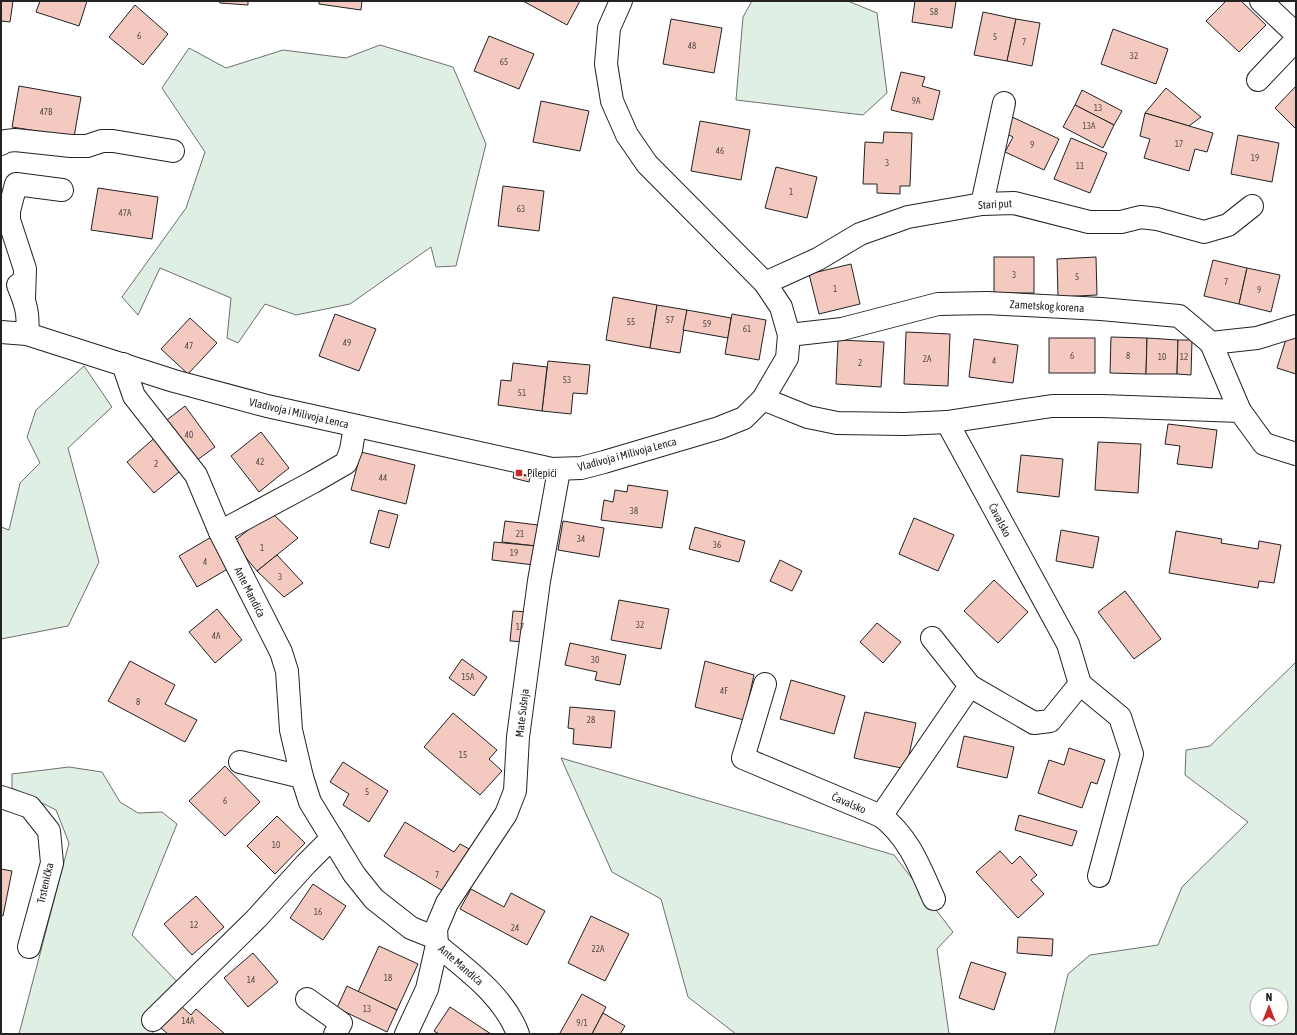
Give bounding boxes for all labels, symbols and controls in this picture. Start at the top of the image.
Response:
house number: 58 [930,7,938,17]
house number: 6 [137,31,141,41]
house number: 5 [993,32,997,42]
house number: 7 [1022,37,1026,47]
house number: 48 [688,41,696,51]
house number: 32 [1130,51,1138,61]
house number: 65 [500,57,508,67]
house number: 9A [912,96,921,106]
house number: 13 [1094,103,1102,113]
house number: 47B [40,107,53,117]
house number: 13A [1083,121,1096,131]
house number: 17 [1175,139,1183,149]
house number: 9 [1030,140,1034,150]
house number: 46 [716,146,724,156]
house number: 19 [1251,153,1259,163]
house number: 3 [885,158,889,168]
house number: 11 [1076,161,1084,171]
house number: 1 [789,187,793,197]
street label: Stari put [978,197,1012,211]
house number: 63 [517,204,525,214]
house number: 47A [119,208,132,218]
house number: 3 [1012,270,1016,280]
house number: 5 [1075,272,1079,282]
house number: 7 [1224,277,1228,287]
house number: 1 [833,284,837,294]
house number: 9 [1257,285,1261,295]
street label: Zametskog korena [1009,298,1085,314]
house number: 57 [666,315,674,325]
house number: 55 [627,317,635,327]
house number: 59 [703,319,711,329]
house number: 61 [743,324,751,334]
house number: 49 [343,338,351,348]
house number: 47 [185,341,193,351]
house number: 6 [1070,351,1074,361]
house number: 8 [1126,351,1130,361]
house number: 10 [1158,352,1166,362]
house number: 12 [1180,352,1188,362]
house number: 2A [923,354,932,364]
house number: 4 [992,356,996,366]
house number: 2 [858,358,862,368]
house number: 53 [563,375,571,385]
house number: 51 [518,388,526,398]
street label: Vladivoja i Milivoja Lenca [248,396,350,430]
house number: 40 [185,430,193,440]
street label: Vladivoja i Milivoja Lenca [576,435,678,473]
house number: 42 [256,457,264,467]
house number: 2 [154,459,158,469]
place label: Pilepići [527,467,557,479]
marker: Pilepići [514,468,524,478]
house number: 44 [379,473,387,483]
street label: Čavalsko [986,501,1014,539]
house number: 38 [630,506,638,516]
house number: 21 [516,529,524,539]
house number: 34 [577,534,585,544]
house number: 36 [713,540,721,550]
house number: 1 [260,543,264,553]
house number: 19 [510,548,518,558]
house number: 4 [203,557,207,567]
street label: Ante Mandića [232,565,268,619]
house number: 3 [278,572,282,582]
house number: 32 [636,620,644,630]
house number: 17 [516,622,524,632]
house number: 4A [212,631,221,641]
house number: 30 [591,655,599,665]
house number: 15A [462,672,475,682]
house number: 4F [720,686,728,696]
street label: Mate Sušnja [513,688,531,738]
house number: 8 [136,697,140,707]
house number: 28 [587,715,595,725]
house number: 15 [459,750,467,760]
house number: 5 [365,787,369,797]
street label: Čavalsko [830,790,868,816]
house number: 6 [223,796,227,806]
house number: 10 [272,840,280,850]
street label: Trstenička [35,862,55,904]
house number: 7 [435,870,439,880]
house number: 16 [314,907,322,917]
house number: 12 [190,920,198,930]
house number: 24 [511,923,519,933]
street label: Ante Mandića [436,942,486,988]
house number: 22A [592,944,605,954]
house number: 18 [384,973,392,983]
house number: 14 [247,975,255,985]
north arrow [1249,987,1289,1027]
text: N [1266,991,1272,1003]
house number: 13 [363,1004,371,1014]
house number: 14A [182,1016,195,1026]
house number: 9/1 [576,1018,588,1028]

